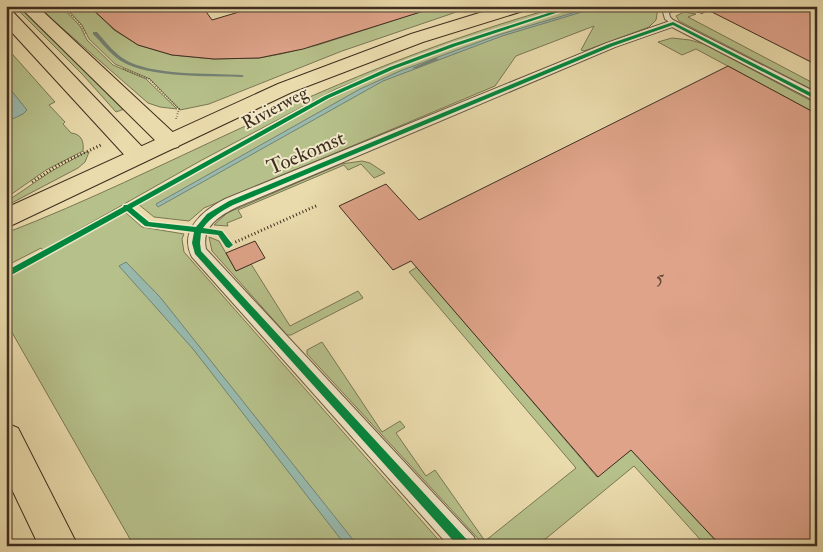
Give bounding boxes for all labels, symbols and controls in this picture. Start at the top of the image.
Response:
street label: Rivierweg [238,80,313,135]
street label: Toekomst [263,125,349,181]
house number: 5 [656,266,665,290]

